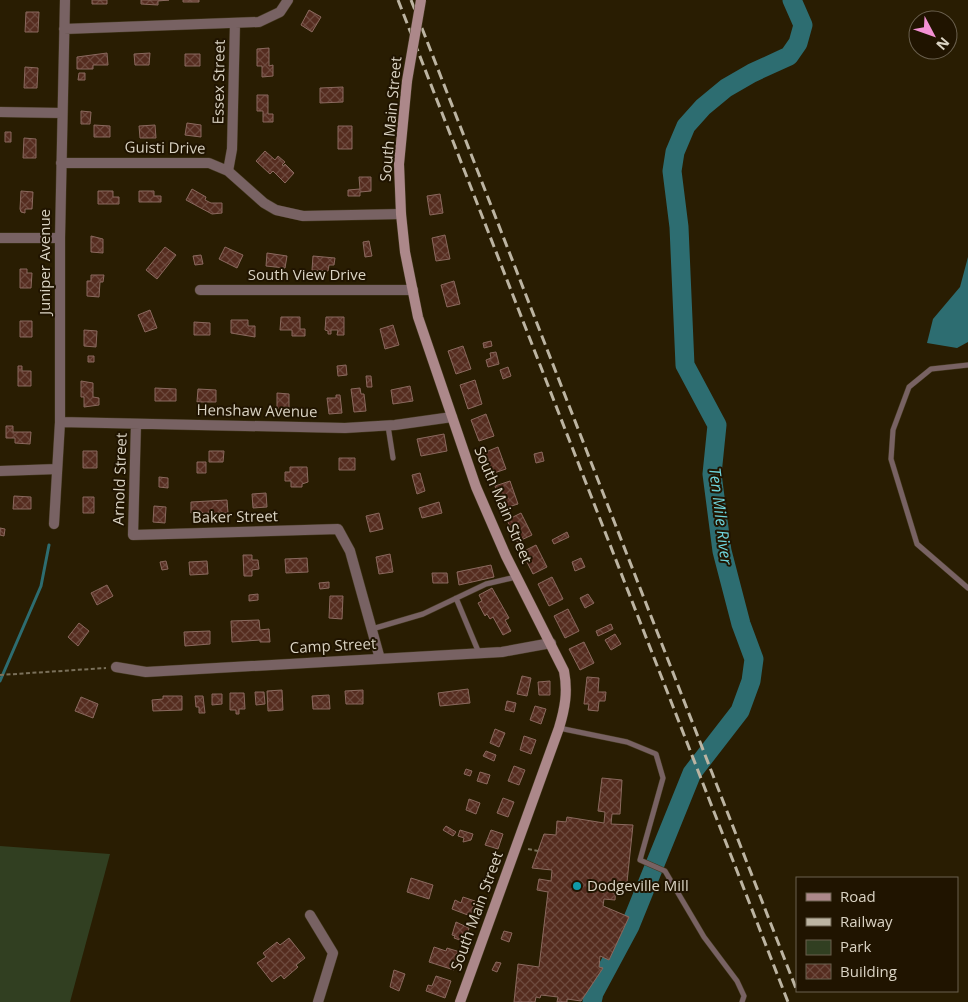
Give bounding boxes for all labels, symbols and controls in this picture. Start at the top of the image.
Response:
north arrow [908,10,958,60]
text: N [932,33,954,54]
street label: Essex Street [207,39,229,125]
street label: South Main Street [375,56,405,182]
street label: Guisti Drive [124,136,206,158]
street label: Juniper Avenue [34,209,54,317]
street label: South View Drive [248,264,366,284]
street label: Henshaw Avenue [196,399,318,421]
street label: Arnold Street [107,432,131,526]
street label: South Main Street [470,443,538,566]
water label: Ten Mile River [704,466,738,567]
street label: Baker Street [192,505,278,527]
street label: Camp Street [289,633,377,657]
street label: South Main Street [445,848,507,973]
place label: Dodgeville Mill [587,875,689,895]
legend [796,877,958,992]
marker: Dodgeville Mill [571,880,583,892]
text: Road [840,886,876,906]
text: Railway [840,911,893,931]
text: Park [840,936,871,956]
text: Building [840,961,897,981]

